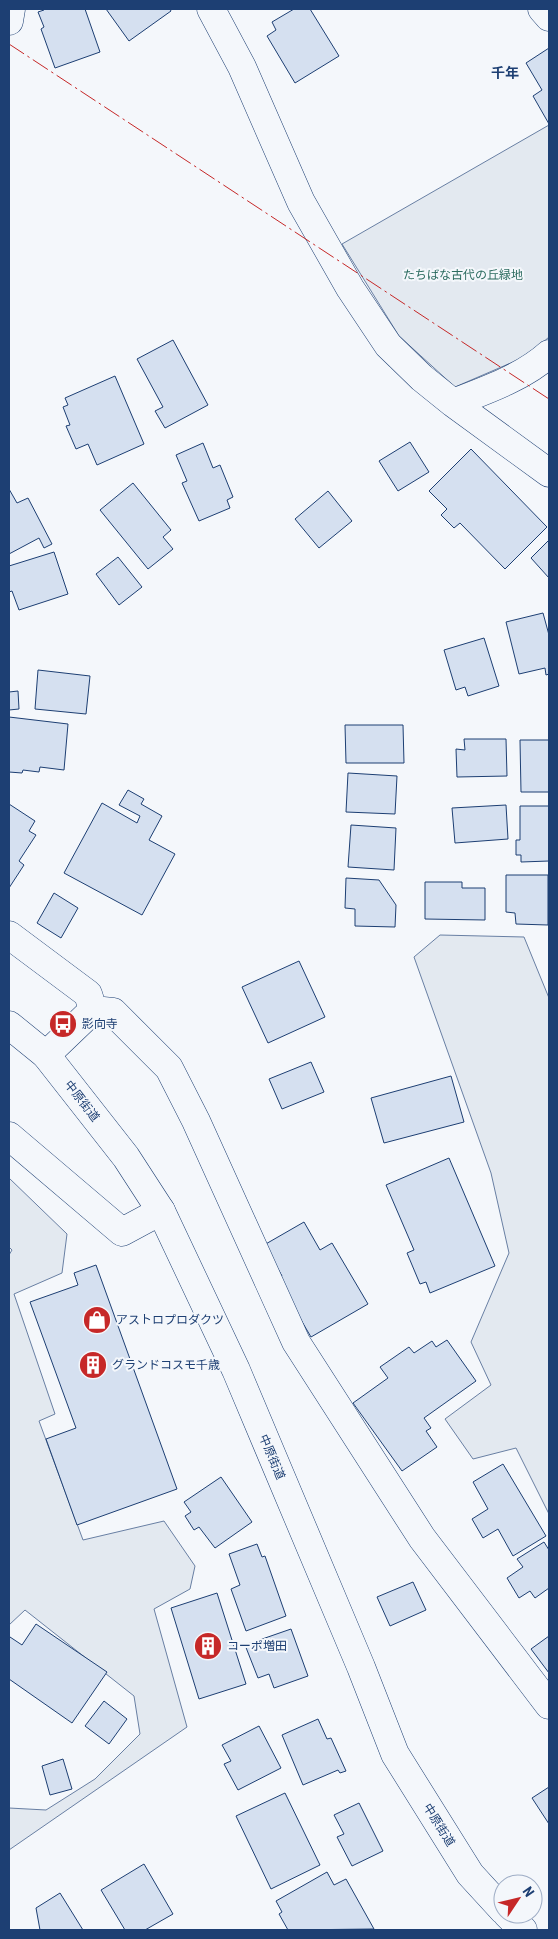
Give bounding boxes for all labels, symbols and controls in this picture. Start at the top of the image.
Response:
district label: 千年 [491,65,519,81]
park label: たちばな古代の丘緑地 [403,268,523,282]
bus stop icon: 影向寺 [48,1009,78,1039]
place label: 影向寺 [82,1017,118,1031]
street label: 中原街道 [62,1078,102,1124]
shop icon: アストロプロダクツ [82,1305,112,1335]
place label: アストロプロダクツ [116,1313,224,1327]
building icon: グランドコスモ千歳 [78,1350,108,1380]
place label: グランドコスモ千歳 [112,1358,220,1372]
street label: 中原街道 [256,1432,288,1482]
building icon: コーポ増田 [193,1631,223,1661]
place label: コーポ増田 [227,1639,287,1653]
street label: 中原街道 [420,1801,458,1849]
north arrow [493,1874,543,1924]
text: N [520,1883,538,1900]

